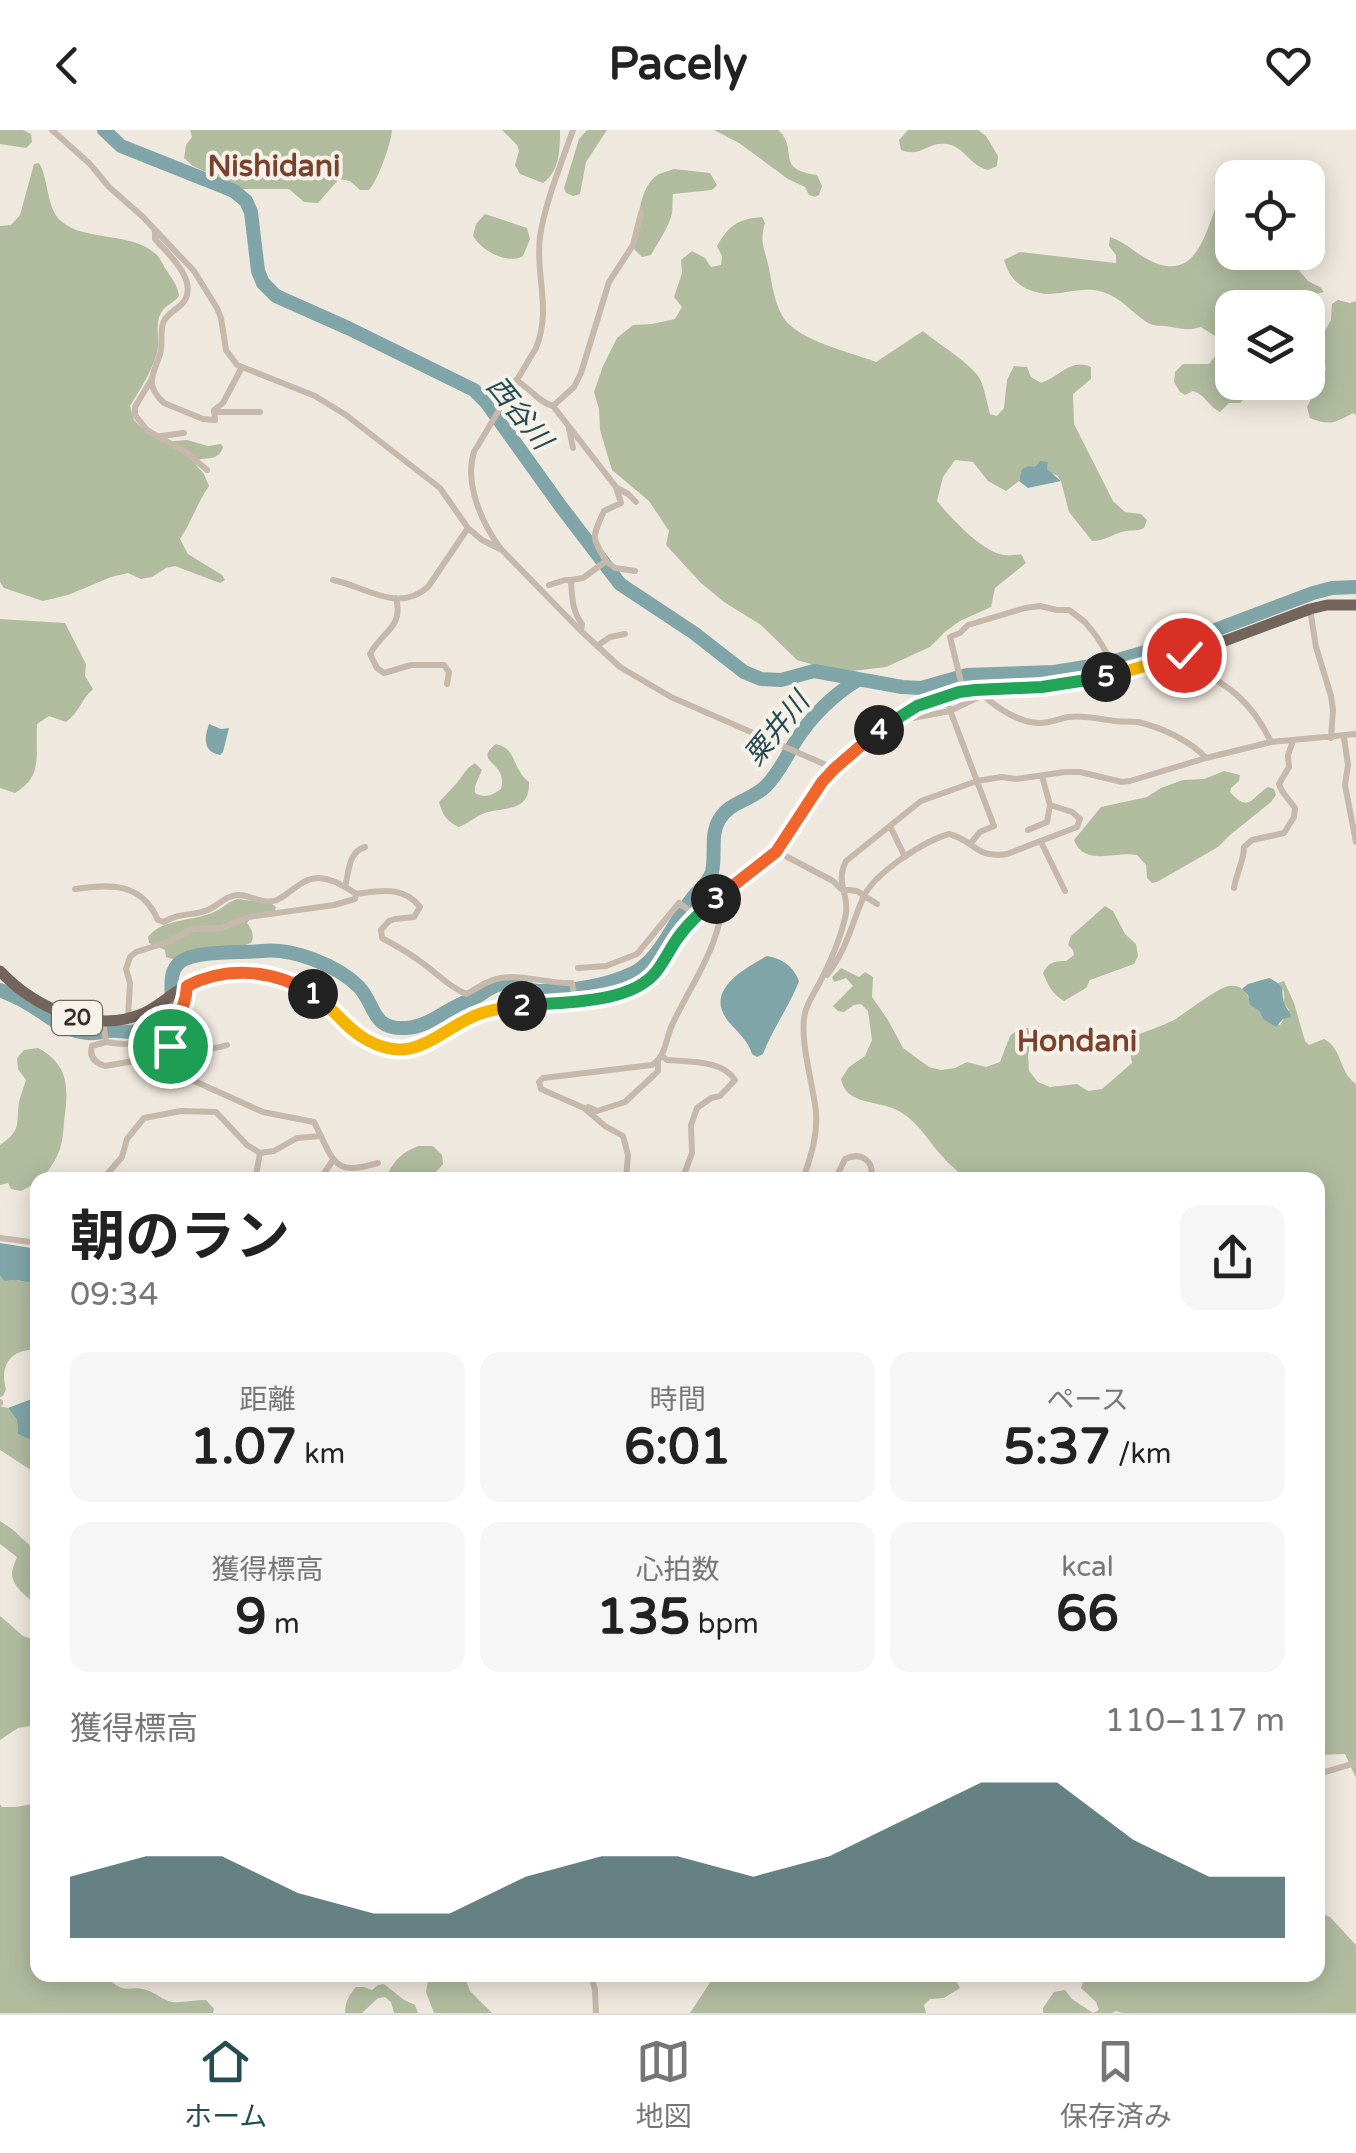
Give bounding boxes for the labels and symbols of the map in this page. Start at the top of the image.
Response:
district label: Nishidani [208,148,340,185]
water label: 西谷川 [479,370,561,459]
pin [1142,613,1227,698]
pin: 5 [1081,652,1131,702]
water label: 粟井川 [737,683,819,772]
pin: 4 [854,705,904,755]
pin: 3 [691,874,741,924]
pin: 1 [288,969,338,1019]
pin: 2 [497,981,547,1031]
road number: 20 [52,1001,102,1035]
pin [128,1004,213,1089]
district label: Hondani [1017,1023,1137,1060]

